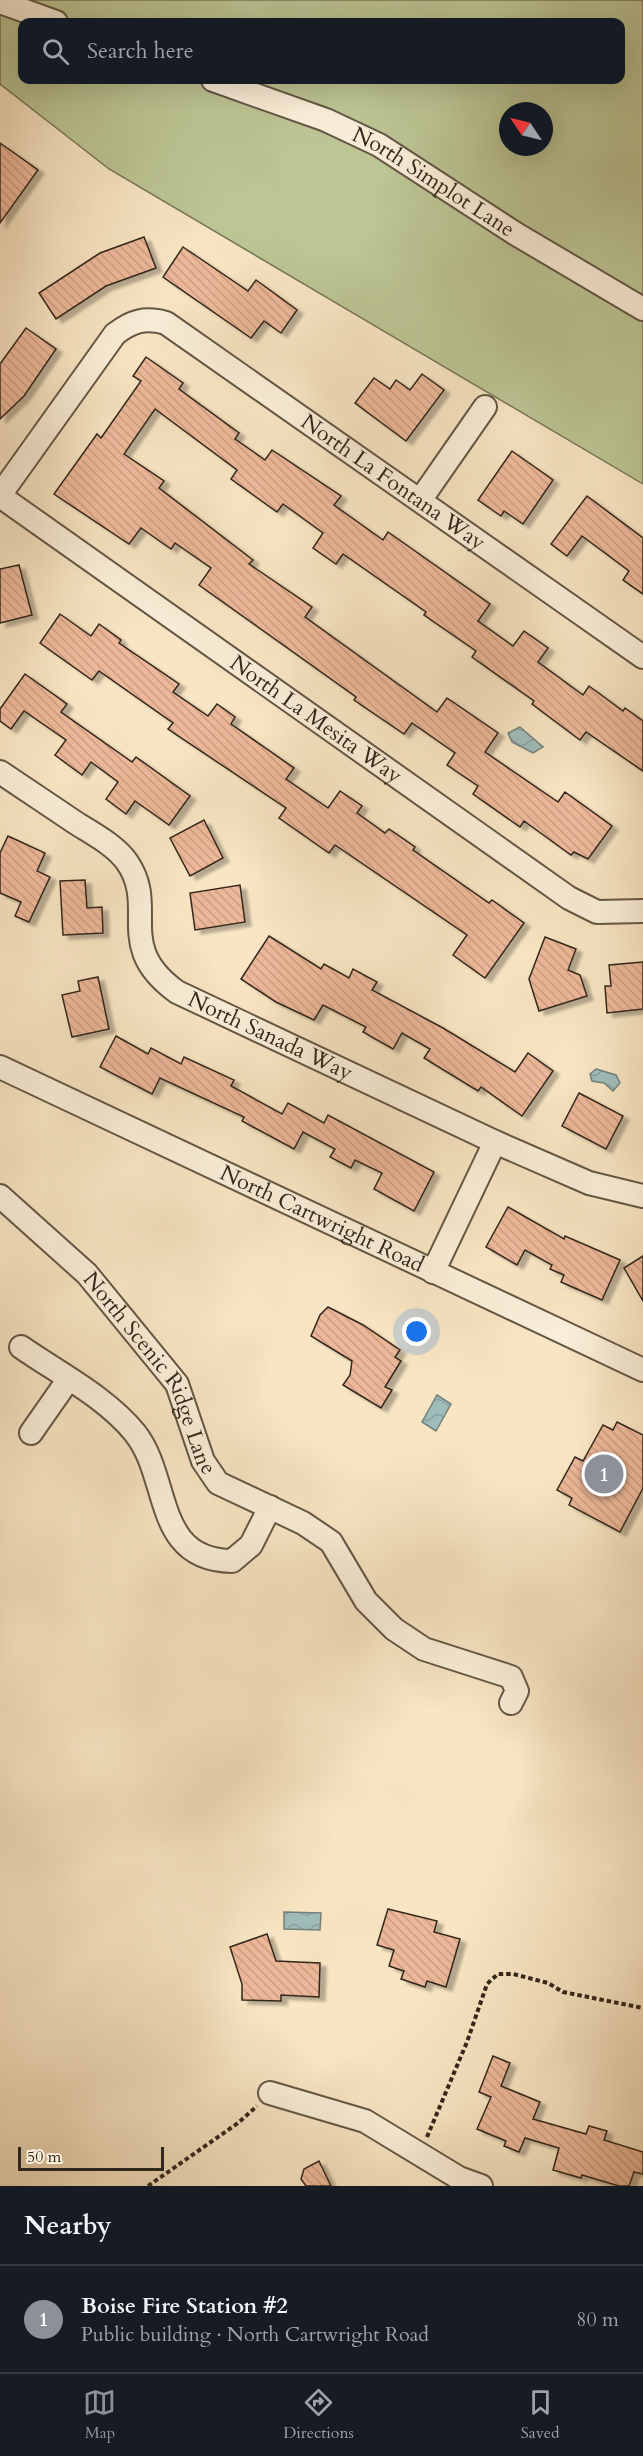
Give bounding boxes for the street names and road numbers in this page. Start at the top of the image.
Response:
street label: North Simplot Lane [347,120,521,244]
street label: North La Fontana Way [295,407,492,558]
street label: North La Mesita Way [224,648,409,791]
street label: North Sanada Way [183,984,358,1088]
street label: North Cartwright Road [215,1158,429,1280]
street label: North Scenic Ridge Lane [76,1265,223,1481]

